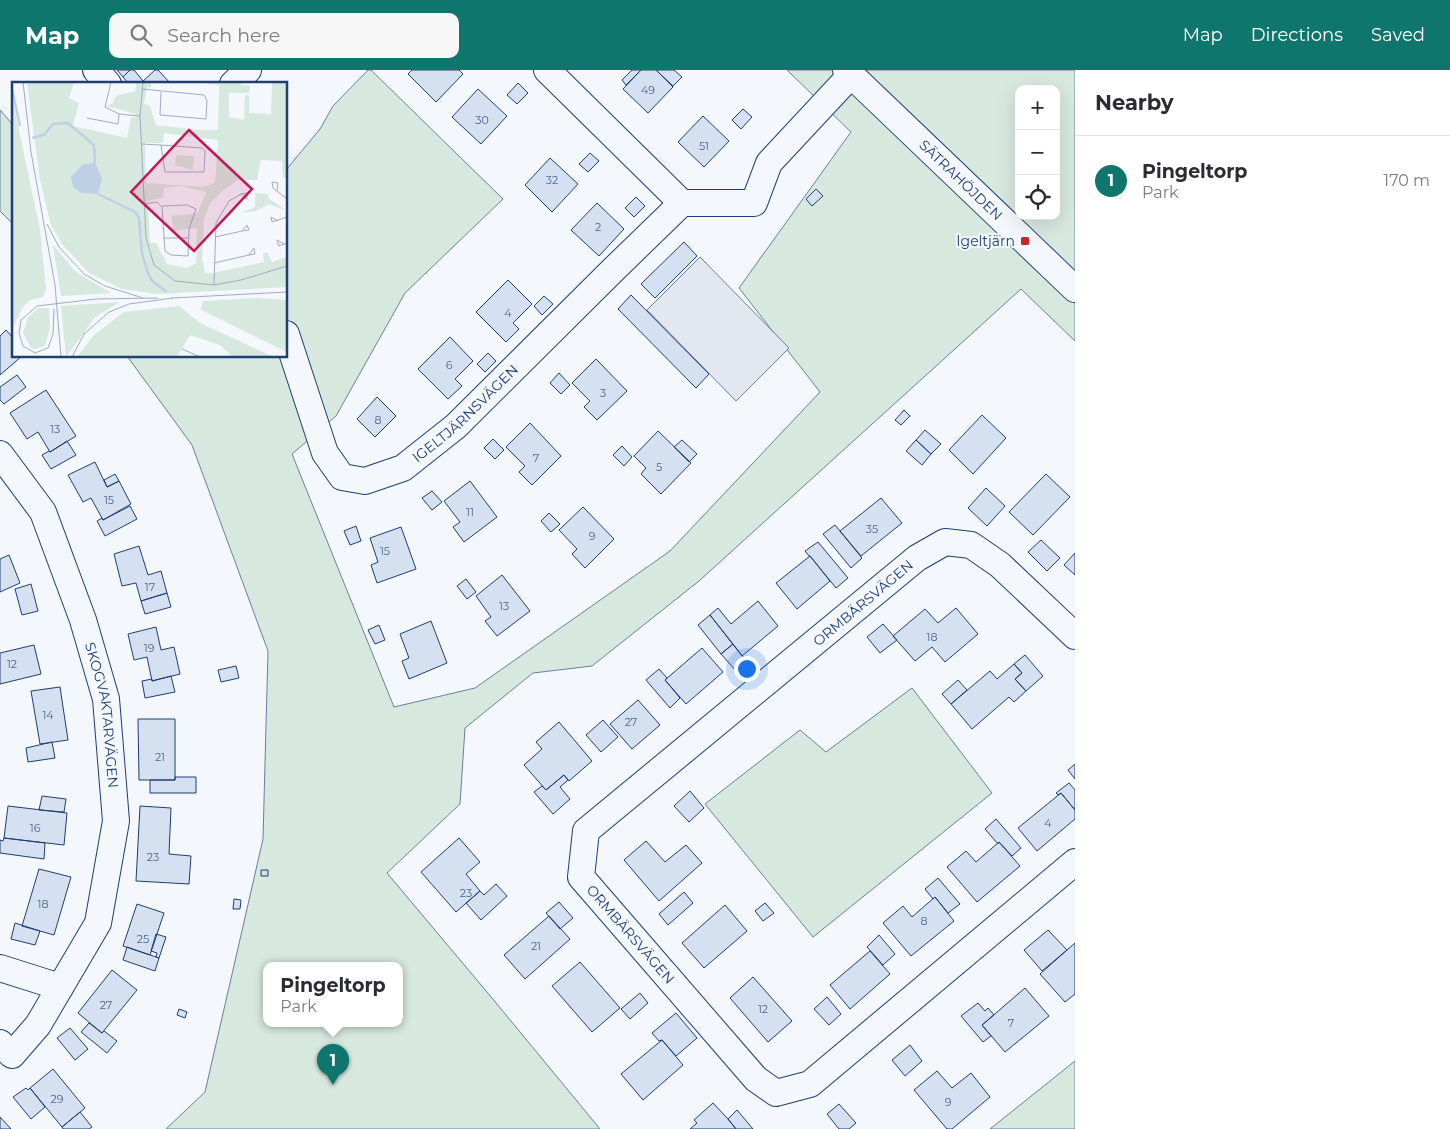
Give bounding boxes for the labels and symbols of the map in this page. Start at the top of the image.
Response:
inset map [12,82,288,358]
house number: 49 [641,83,655,97]
house number: 30 [475,113,489,127]
street label: SÄTRAHÖJDEN [915,136,1006,224]
house number: 51 [699,139,709,153]
house number: 32 [546,173,558,187]
house number: 2 [595,220,601,234]
place label: Igeltjärn [956,232,1015,250]
marker: Igeltjärn [1019,235,1031,247]
house number: 4 [504,306,512,320]
house number: 6 [446,358,453,372]
street label: IGELTJÄRNSVÄGEN [409,360,522,466]
house number: 3 [600,386,606,400]
house number: 8 [374,413,382,427]
house number: 13 [50,422,60,436]
house number: 7 [533,451,539,465]
house number: 5 [656,460,662,474]
house number: 15 [104,493,114,507]
house number: 11 [466,505,474,519]
house number: 35 [866,522,878,536]
house number: 9 [589,529,596,543]
house number: 15 [380,544,390,558]
street label: ORMBÄRSVÄGEN [809,556,917,650]
house number: 17 [145,580,155,594]
house number: 13 [499,599,509,613]
house number: 18 [927,630,938,644]
street label: SKOGVAKTARVÄGEN [81,640,122,789]
house number: 19 [144,641,155,655]
your location [734,656,760,682]
house number: 12 [7,657,17,671]
house number: 14 [42,708,54,722]
house number: 27 [625,715,637,729]
house number: 21 [155,750,165,764]
house number: 4 [1044,816,1052,830]
house number: 16 [30,821,41,835]
house number: 23 [147,850,159,864]
street label: ORMBÄRSVÄGEN [583,881,678,988]
house number: 23 [460,886,472,900]
house number: 18 [38,897,49,911]
house number: 8 [920,914,928,928]
house number: 25 [137,932,149,946]
house number: 21 [531,939,541,953]
house number: 27 [100,998,112,1012]
house number: 12 [758,1002,768,1016]
house number: 7 [1008,1016,1014,1030]
pin: 1 [317,1044,349,1085]
house number: 29 [51,1092,64,1106]
house number: 9 [945,1095,952,1109]

